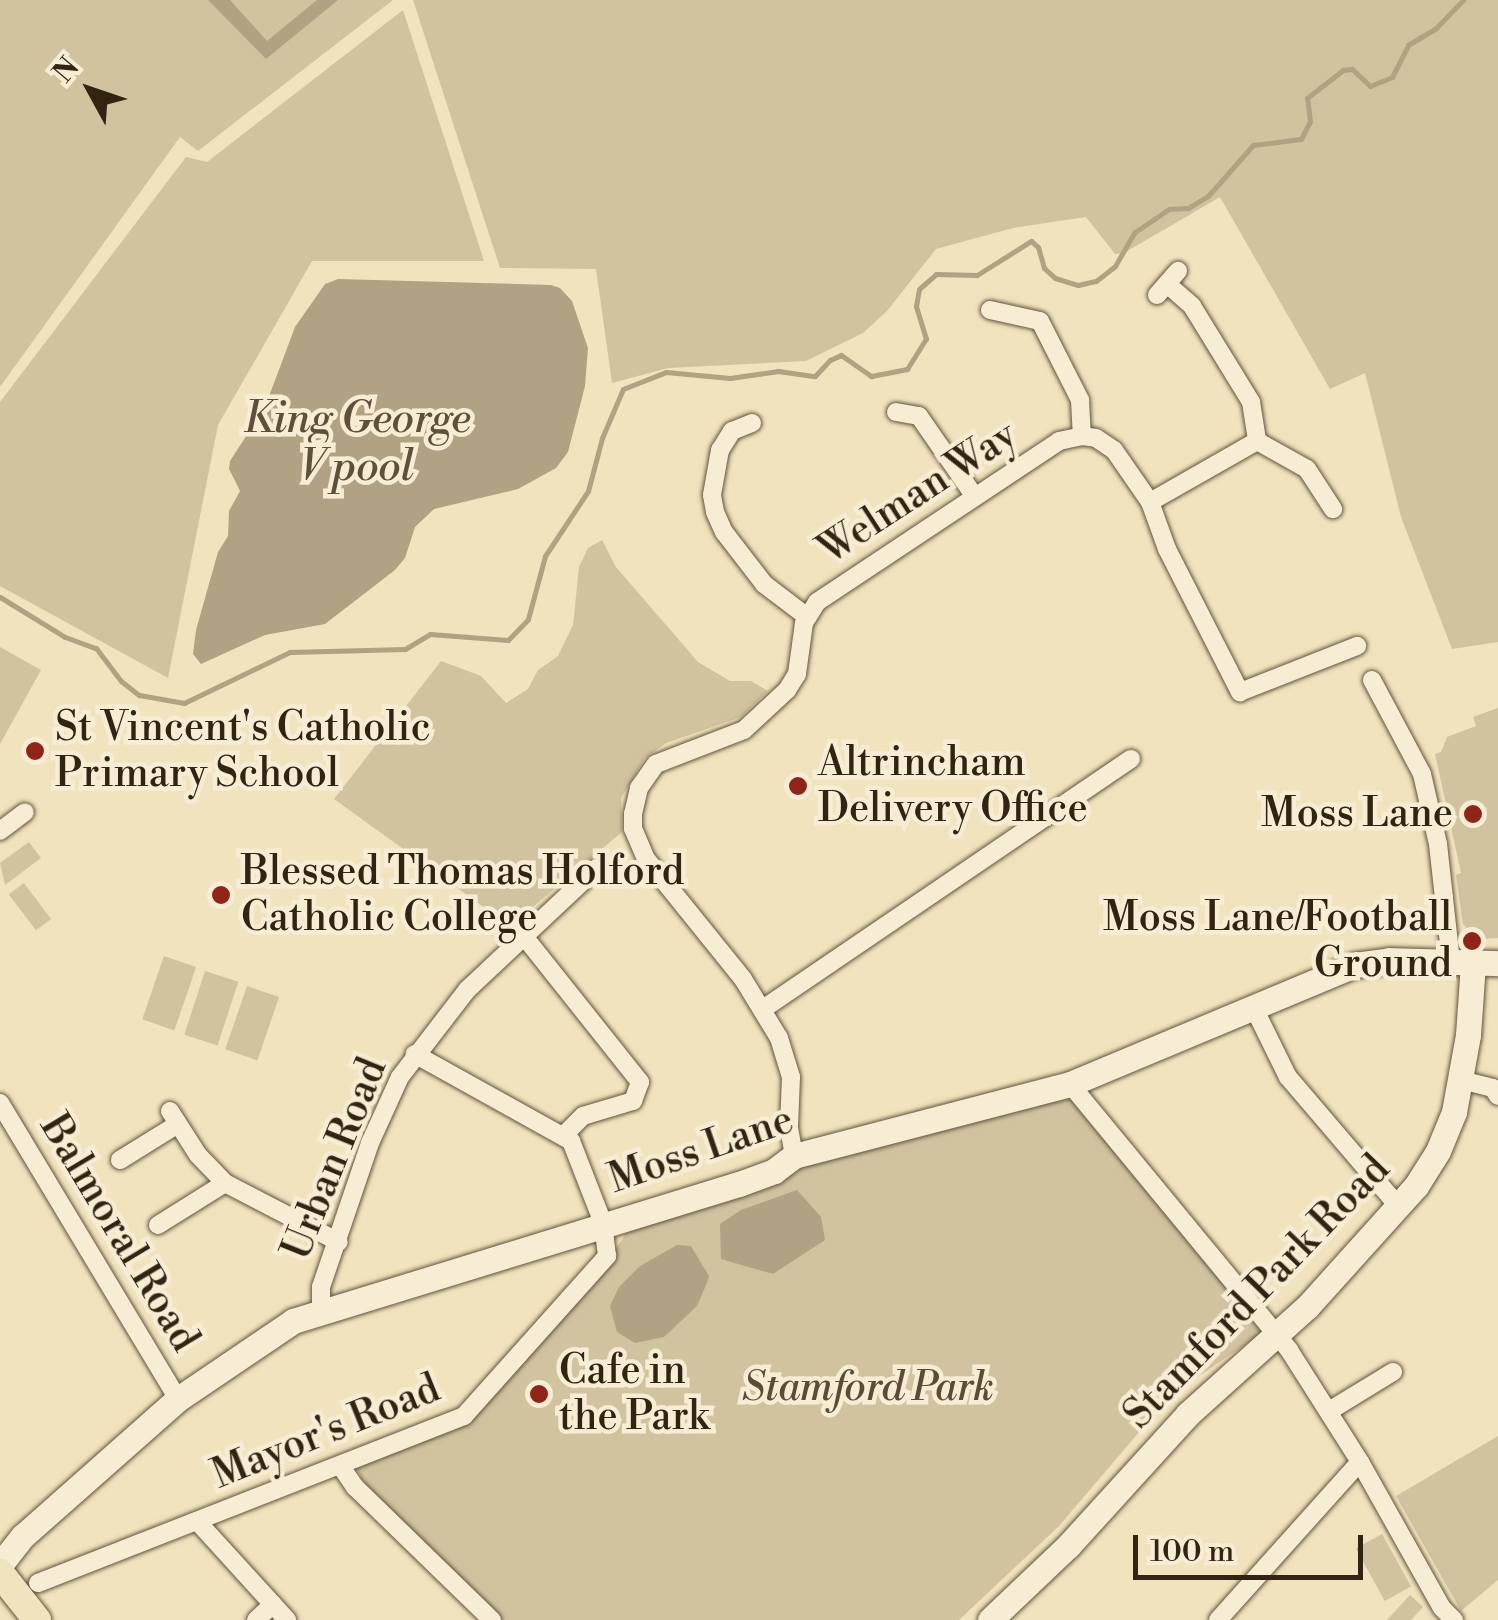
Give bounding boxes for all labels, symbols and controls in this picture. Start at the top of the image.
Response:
north arrow [40,40,140,140]
text: N [46,51,87,90]
water label: King George V pool [243,395,471,494]
street label: Welman Way [810,411,1026,575]
place label: St Vincent's Catholic Primary School [55,704,431,798]
place label: Altrincham Delivery Office [818,739,1088,833]
marker: St Vincent's Catholic Primary School [24,740,46,762]
marker: Altrincham Delivery Office [787,775,809,797]
place label: Moss Lane [1261,790,1453,838]
marker: Moss Lane [1462,803,1484,825]
place label: Blessed Thomas Holford Catholic College [241,848,684,942]
marker: Blessed Thomas Holford Catholic College [210,884,232,906]
place label: Moss Lane/Football Ground [1103,894,1452,988]
marker: Moss Lane/Football Ground [1461,930,1483,952]
street label: Urban Road [273,1051,397,1267]
street label: Moss Lane [602,1096,800,1204]
street label: Balmoral Road [29,1106,209,1360]
street label: Stamford Park Road [1114,1145,1400,1439]
place label: Cafe in the Park [559,1347,709,1441]
park label: Stamford Park [742,1364,994,1412]
street label: Mayor's Road [205,1365,447,1499]
marker: Cafe in the Park [528,1383,550,1405]
scale bar [1138,1515,1368,1577]
text: 100 m [1150,1533,1234,1571]

